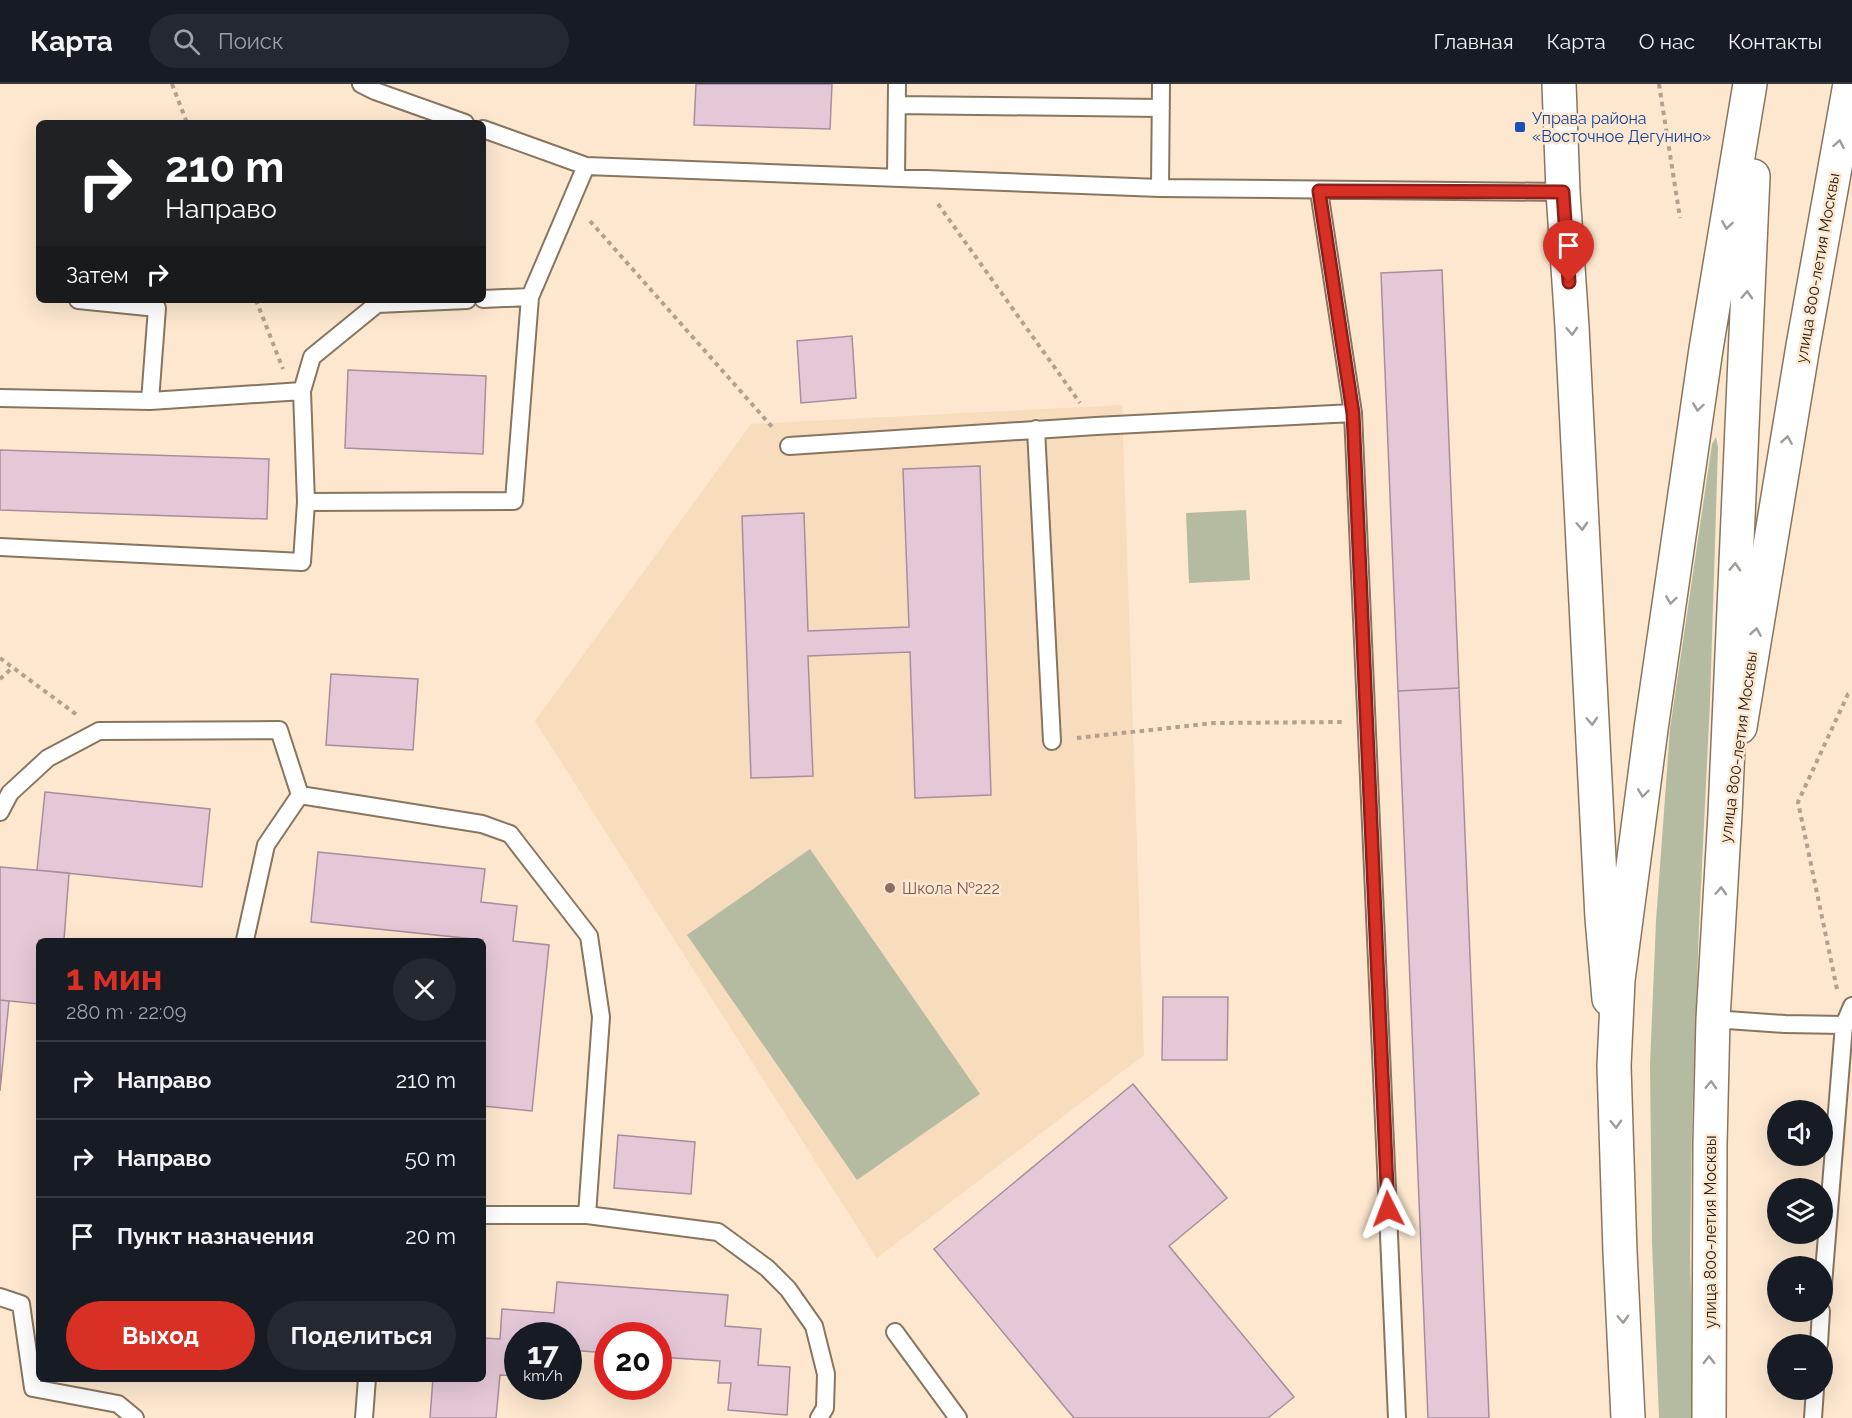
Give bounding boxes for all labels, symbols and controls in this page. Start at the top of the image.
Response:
search box [149,14,569,68]
text: Карта [30,25,113,58]
icon: search [170,25,203,58]
text: Поиск [218,28,283,54]
text: Главная [1434,29,1514,54]
text: Карта [1547,29,1606,54]
text: О нас [1639,29,1695,54]
text: Контакты [1728,29,1822,54]
place label: Управа района «Восточное Дегунино» [1532,109,1711,146]
marker: Управа района «Восточное Дегунино» [1513,120,1527,134]
one-way arrow [1832,139,1845,149]
text: 210 m [165,143,284,192]
icon: right [66,144,144,222]
street label: улица 800-летия Москвы [1791,171,1844,365]
text: Направо [165,193,277,224]
pin [1543,220,1594,282]
one-way arrow [1721,220,1733,229]
icon: arrive [1552,229,1585,262]
icon: right [141,258,174,291]
text: Затем [66,262,129,288]
one-way arrow [1741,291,1754,300]
one-way arrow [1566,327,1579,336]
one-way arrow [1693,402,1705,412]
one-way arrow [1781,435,1793,444]
one-way arrow [1576,521,1589,530]
one-way arrow [1729,562,1741,571]
one-way arrow [1665,595,1677,605]
one-way arrow [1749,627,1761,637]
street label: улица 800-летия Москвы [1716,650,1761,844]
one-way arrow [1586,716,1599,725]
one-way arrow [1637,788,1649,798]
place label: Школа №222 [902,879,1000,898]
marker: Школа №222 [883,881,897,895]
one-way arrow [1714,886,1727,895]
text: 1 мин [66,956,162,998]
button: close [393,958,456,1021]
text: 280 m · 22:09 [66,1000,187,1024]
icon: right [66,1064,99,1097]
text: Направо [117,1067,211,1093]
text: 210 m [396,1067,456,1093]
one-way arrow [1705,1081,1718,1090]
map controls [1767,1100,1833,1400]
button: sound [1767,1100,1833,1166]
one-way arrow [1610,1120,1622,1129]
street label: улица 800-летия Москвы [1701,1135,1720,1329]
icon: right [66,1142,99,1175]
text: Направо [117,1145,211,1171]
text: 50 m [405,1145,456,1171]
position arrow [1356,1177,1420,1241]
button: layers [1767,1178,1833,1244]
icon: arrive [66,1220,99,1253]
text: Пункт назначения [117,1223,314,1249]
text: 20 m [405,1223,456,1249]
button: + [1767,1256,1833,1322]
button: Выход [66,1301,255,1370]
button: Поделиться [267,1301,456,1370]
one-way arrow [1617,1315,1630,1324]
speed limit sign: 20 [594,1322,672,1400]
button: − [1767,1334,1833,1400]
text: 17 [527,1336,559,1371]
one-way arrow [1703,1355,1715,1364]
text: km/h [523,1367,563,1385]

